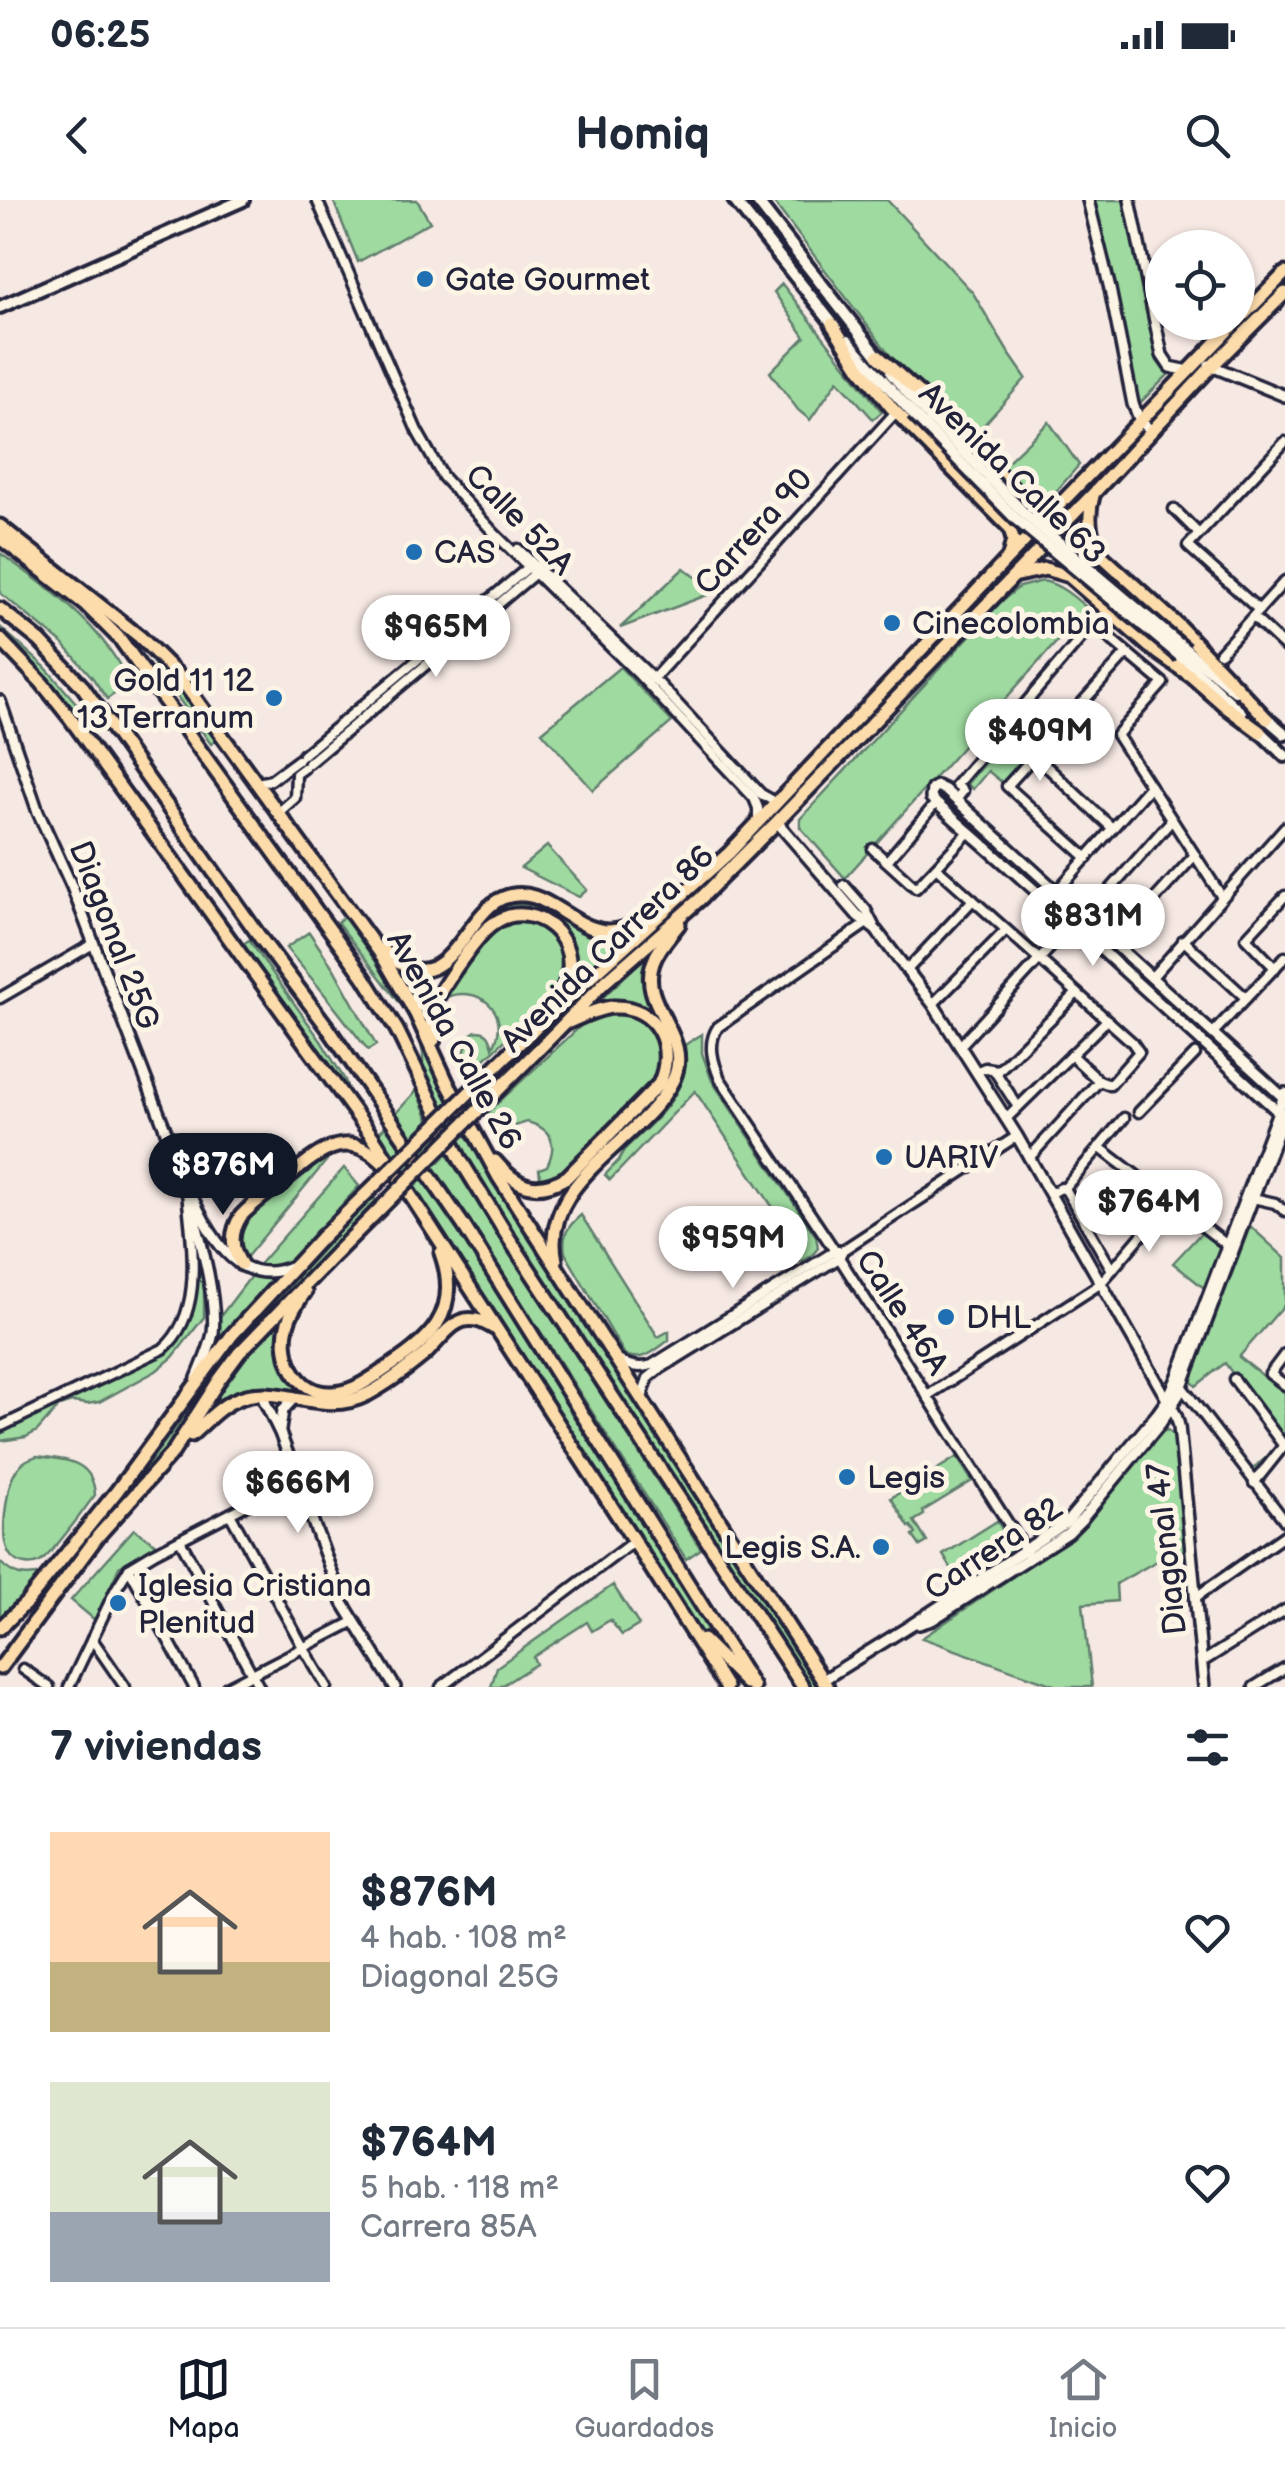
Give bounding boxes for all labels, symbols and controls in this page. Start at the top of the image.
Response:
text: 06:25 [50,13,151,58]
icon: back [50,108,105,163]
text: Homiq [575,108,710,163]
icon: search [1180,108,1235,163]
map controls [1145,230,1255,340]
button: locate [1145,230,1255,340]
place label: Gate Gourmet [445,261,650,300]
marker: Gate Gourmet [414,268,436,290]
street label: Avenida Calle 63 [910,375,1114,573]
street label: Calle 52A [457,456,582,584]
street label: Carrera 90 [687,461,821,603]
place label: CAS [434,534,496,573]
marker: CAS [403,541,425,563]
pin: $965M [366,595,506,680]
place label: Cinecolombia [912,605,1110,644]
text: $965M [383,608,489,647]
marker: Cinecolombia [881,612,903,634]
place label: Gold 11 12 13 Terranum [77,662,254,738]
marker: Gold 11 12 13 Terranum [263,687,285,709]
pin: $409M [970,699,1110,784]
text: $409M [987,712,1093,751]
street label: Diagonal 25G [60,836,167,1035]
street label: Avenida Carrera 86 [493,837,723,1061]
pin: $831M [1023,884,1163,969]
text: $831M [1043,897,1143,936]
street label: Avenida Calle 26 [377,924,530,1157]
pin: $876M [153,1133,293,1218]
place label: UARIV [904,1139,999,1178]
text: $876M [171,1146,275,1185]
marker: UARIV [873,1146,895,1168]
pin: $764M [1079,1170,1219,1255]
text: $764M [1097,1183,1201,1222]
pin: $959M [663,1206,803,1291]
text: $959M [681,1219,785,1258]
street label: Calle 46A [847,1243,957,1383]
place label: DHL [966,1299,1032,1338]
marker: DHL [935,1306,957,1328]
pin: $666M [228,1451,368,1536]
place label: Legis [867,1459,945,1498]
street label: Diagonal 47 [1139,1461,1196,1637]
text: $666M [245,1464,351,1503]
marker: Legis [836,1466,858,1488]
street label: Carrera 82 [918,1489,1070,1609]
place label: Legis S.A. [724,1529,861,1568]
marker: Legis S.A. [870,1536,892,1558]
place label: Iglesia Cristiana Plenitud [138,1567,372,1643]
marker: Iglesia Cristiana Plenitud [107,1592,129,1614]
icon: filters [1180,1720,1235,1775]
text: 7 viviendas [50,1722,262,1773]
text: $876M [360,1868,497,1919]
icon: home [130,1872,250,1992]
icon: heart [1180,1905,1235,1960]
text: 4 hab. · 108 m² [360,1919,567,1958]
text: Diagonal 25G [360,1958,559,1997]
text: $764M [360,2118,497,2169]
icon: home [130,2122,250,2242]
icon: heart [1180,2155,1235,2210]
text: 5 hab. · 118 m² [360,2169,559,2208]
text: Carrera 85A [360,2208,537,2247]
tab: Mapa [167,2352,240,2445]
tab: Guardados [574,2352,714,2445]
tab: Inicio [1049,2352,1118,2445]

